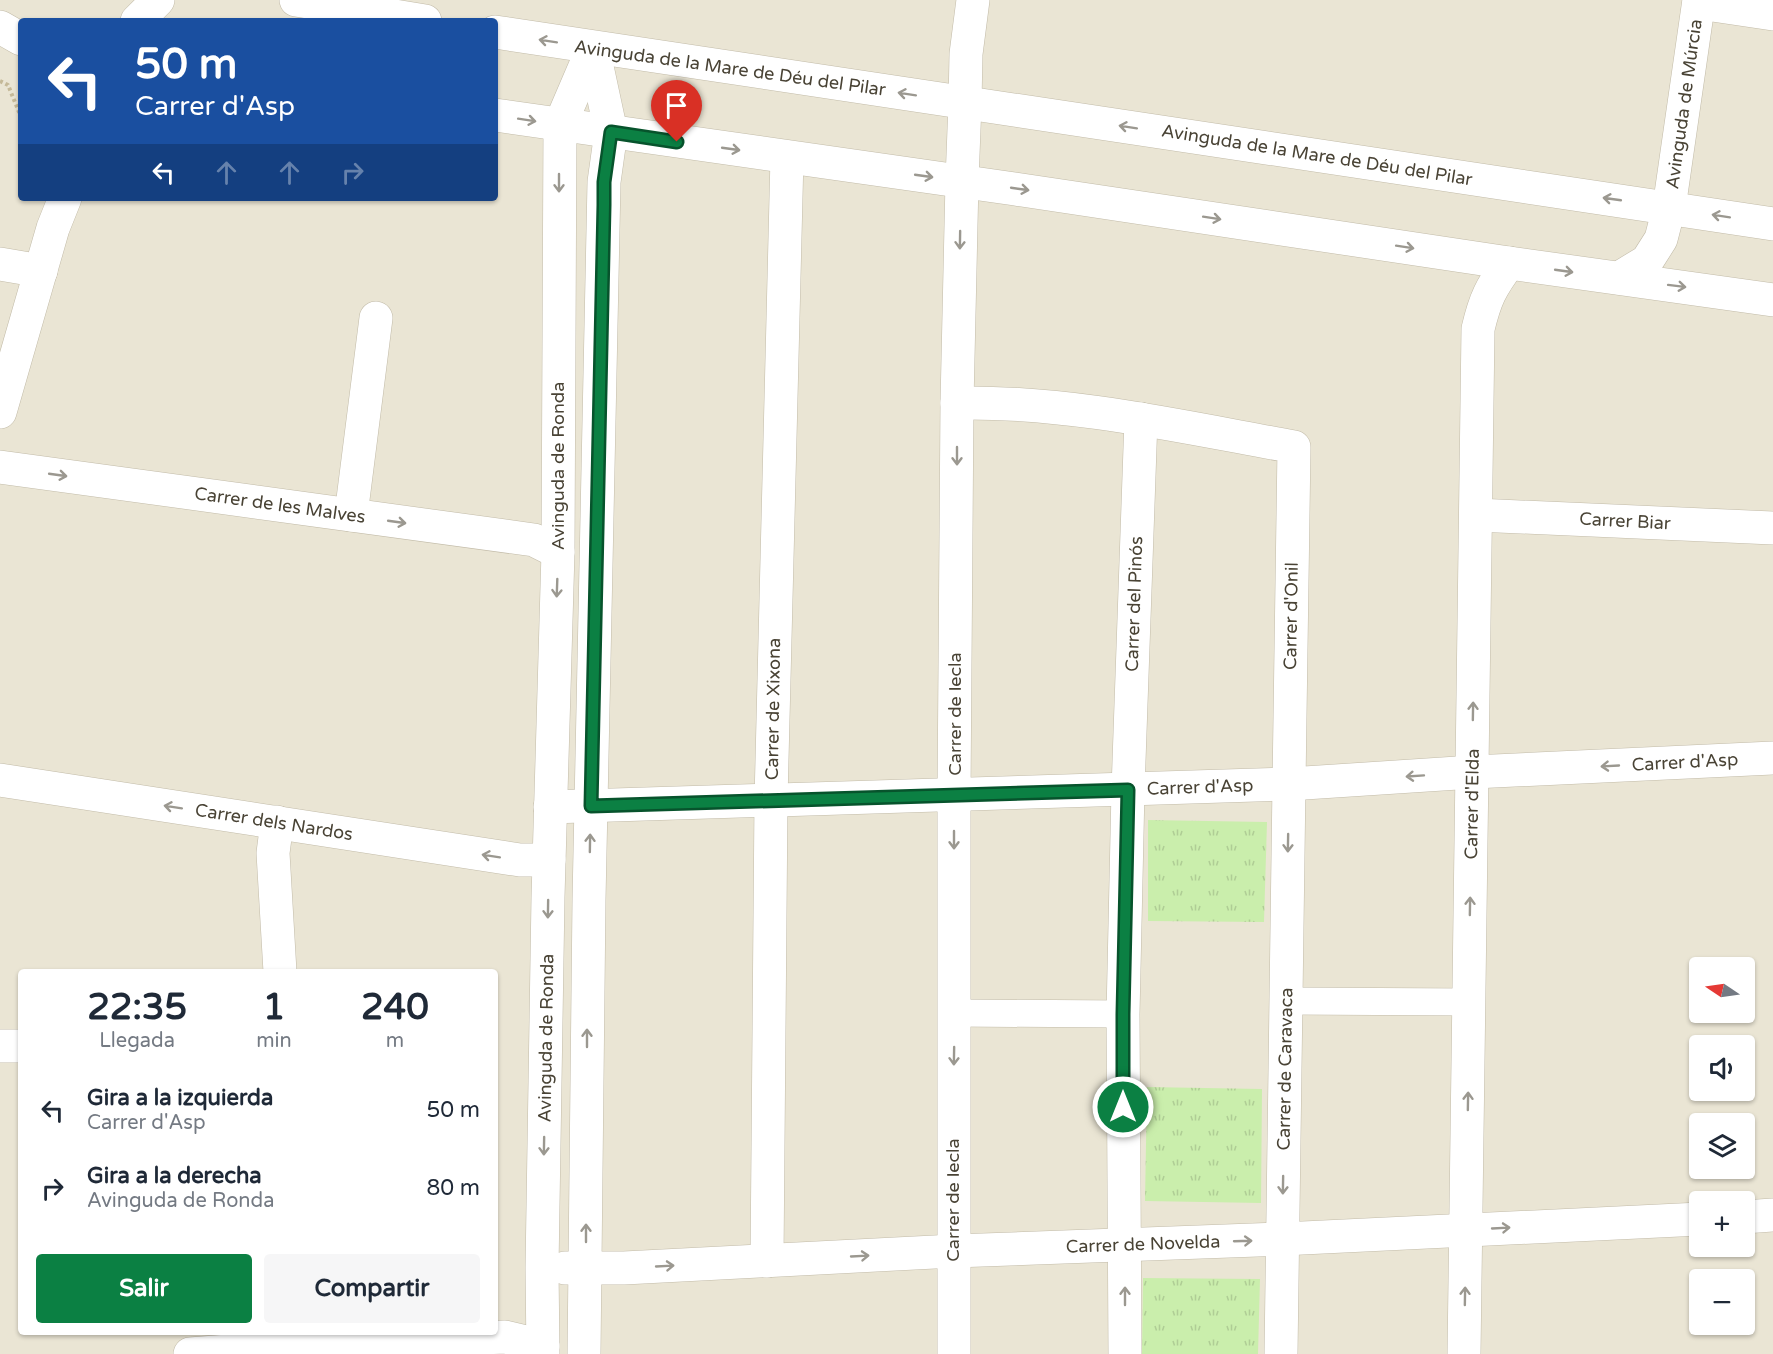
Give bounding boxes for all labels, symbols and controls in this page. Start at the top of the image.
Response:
street label: Avinguda de Múrcia [1661,18,1707,190]
one-way arrow [539,35,558,46]
street label: Avinguda de la Mare de Déu del Pilar [573,35,887,101]
text: 50 m [135,39,237,90]
icon: left [36,42,114,120]
pin [651,80,702,142]
one-way arrow [898,88,917,99]
icon: arrive [660,89,693,122]
text: Carrer d'Asp [135,90,295,123]
one-way arrow [517,115,537,126]
street label: Avinguda de la Mare de Déu del Pilar [1160,120,1474,190]
one-way arrow [1119,121,1138,132]
one-way arrow [721,144,741,155]
icon: left [147,156,180,189]
icon: ahead [210,156,243,189]
icon: ahead [273,156,306,189]
icon: right [336,156,369,189]
one-way arrow [914,171,934,182]
one-way arrow [553,173,565,193]
one-way arrow [1009,184,1029,195]
one-way arrow [1602,194,1622,205]
one-way arrow [1712,210,1732,221]
one-way arrow [1202,213,1222,224]
one-way arrow [954,229,966,249]
one-way arrow [1395,242,1415,253]
one-way arrow [1554,265,1573,276]
one-way arrow [1666,280,1686,291]
street label: Avinguda de Ronda [547,382,569,550]
one-way arrow [951,445,963,465]
one-way arrow [48,469,67,480]
street label: Carrer de les Malves [193,482,367,528]
street label: Carrer Biar [1579,508,1671,534]
one-way arrow [386,516,406,527]
street label: Carrer del Pinós [1121,536,1147,672]
street label: Carrer d'Onil [1279,562,1303,670]
one-way arrow [551,578,562,598]
street label: Carrer de Xixona [761,638,785,780]
street label: Carrer de Iecla [944,652,966,776]
one-way arrow [1468,701,1479,721]
street label: Carrer d'Elda [1460,748,1484,860]
street label: Carrer d'Asp [1631,748,1739,776]
one-way arrow [1600,761,1620,772]
one-way arrow [1405,771,1425,782]
street label: Carrer d'Asp [1146,774,1254,800]
street label: Carrer dels Nardos [194,799,354,845]
one-way arrow [164,801,184,812]
one-way arrow [948,829,960,849]
one-way arrow [1282,832,1294,852]
one-way arrow [584,833,596,853]
one-way arrow [481,850,501,861]
one-way arrow [1464,896,1476,916]
one-way arrow [542,899,554,919]
street label: Avinguda de Ronda [534,953,558,1123]
north arrow [1689,957,1755,1023]
map controls [1689,957,1755,1335]
text: 22:35 [87,986,187,1029]
text: 1 [263,986,285,1029]
text: 240 [361,986,429,1029]
street label: Carrer de Caravaca [1273,987,1297,1151]
one-way arrow [582,1028,593,1048]
text: Llegada [99,1029,175,1053]
text: min [256,1029,292,1053]
text: m [386,1029,404,1053]
button: sound [1689,1035,1755,1101]
one-way arrow [948,1045,960,1065]
position arrow [1091,1075,1155,1139]
text: Gira a la izquierda [87,1085,273,1111]
one-way arrow [1462,1091,1473,1111]
icon: left [36,1094,69,1127]
text: 50 m [426,1097,480,1123]
text: Carrer d'Asp [87,1111,206,1135]
button: layers [1689,1113,1755,1179]
one-way arrow [538,1136,550,1156]
street label: Carrer de Iecla [942,1138,964,1262]
text: Gira a la derecha [87,1163,262,1189]
icon: right [36,1172,69,1205]
one-way arrow [1277,1174,1289,1194]
text: 80 m [426,1175,480,1201]
text: Avinguda de Ronda [87,1189,274,1213]
button: + [1689,1191,1755,1257]
one-way arrow [1490,1222,1510,1233]
one-way arrow [580,1223,592,1243]
street label: Carrer de Novelda [1065,1230,1221,1258]
one-way arrow [1233,1235,1253,1246]
one-way arrow [849,1251,869,1262]
button: Salir [36,1254,252,1323]
button: Compartir [264,1254,480,1323]
one-way arrow [654,1261,674,1272]
button: − [1689,1269,1755,1335]
one-way arrow [1119,1286,1131,1306]
one-way arrow [1459,1286,1471,1306]

